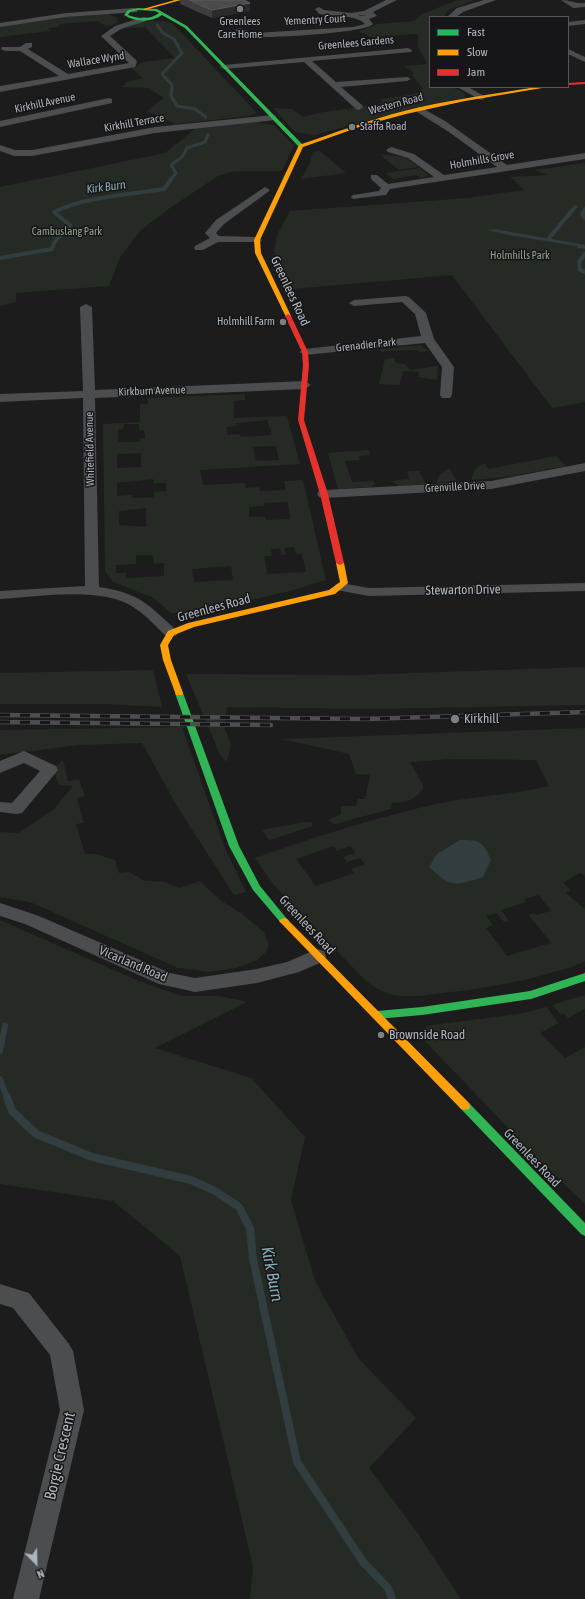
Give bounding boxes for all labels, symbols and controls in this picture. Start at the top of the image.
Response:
marker: Greenlees Care Home [235,4,245,14]
street label: Yementry Court [284,12,346,28]
place label: Greenlees Care Home [218,15,262,41]
legend [429,16,569,88]
text: Fast [467,25,485,39]
street label: Greenlees Gardens [318,33,394,53]
text: Slow [467,45,488,59]
street label: Wallace Wynd [67,49,125,71]
text: Jam [467,65,485,79]
street label: Kirkhill Avenue [13,90,77,116]
street label: Western Road [367,90,425,118]
street label: Kirkhill Terrace [103,111,165,135]
place label: Staffa Road [360,120,406,134]
marker: Staffa Road [347,122,357,132]
street label: Holmhills Grove [449,148,515,172]
water label: Kirk Burn [86,177,126,197]
park label: Cambuslang Park [32,225,102,239]
park label: Holmhills Park [490,249,550,263]
street label: Greenlees Road [267,254,313,328]
place label: Holmhill Farm [217,315,275,329]
marker: Holmhill Farm [278,317,288,327]
street label: Grenadier Park [335,335,397,355]
street label: Kirkburn Avenue [118,383,186,399]
street label: Whitefield Avenue [83,412,97,486]
street label: Grenville Drive [425,479,485,495]
street label: Stewarton Drive [425,582,501,598]
street label: Greenlees Road [176,591,252,625]
place label: Kirkhill [464,711,499,727]
marker: Kirkhill [449,713,461,725]
street label: Greenlees Road [276,892,338,958]
street label: Vicarland Road [97,943,169,985]
place label: Brownside Road [389,1027,465,1043]
marker: Brownside Road [376,1030,386,1040]
street label: Greenlees Road [500,1126,564,1190]
water label: Kirk Burn [257,1245,287,1303]
street label: Borgie Crescent [41,1410,79,1502]
north arrow [16,1543,56,1583]
text: N [35,1567,46,1581]

